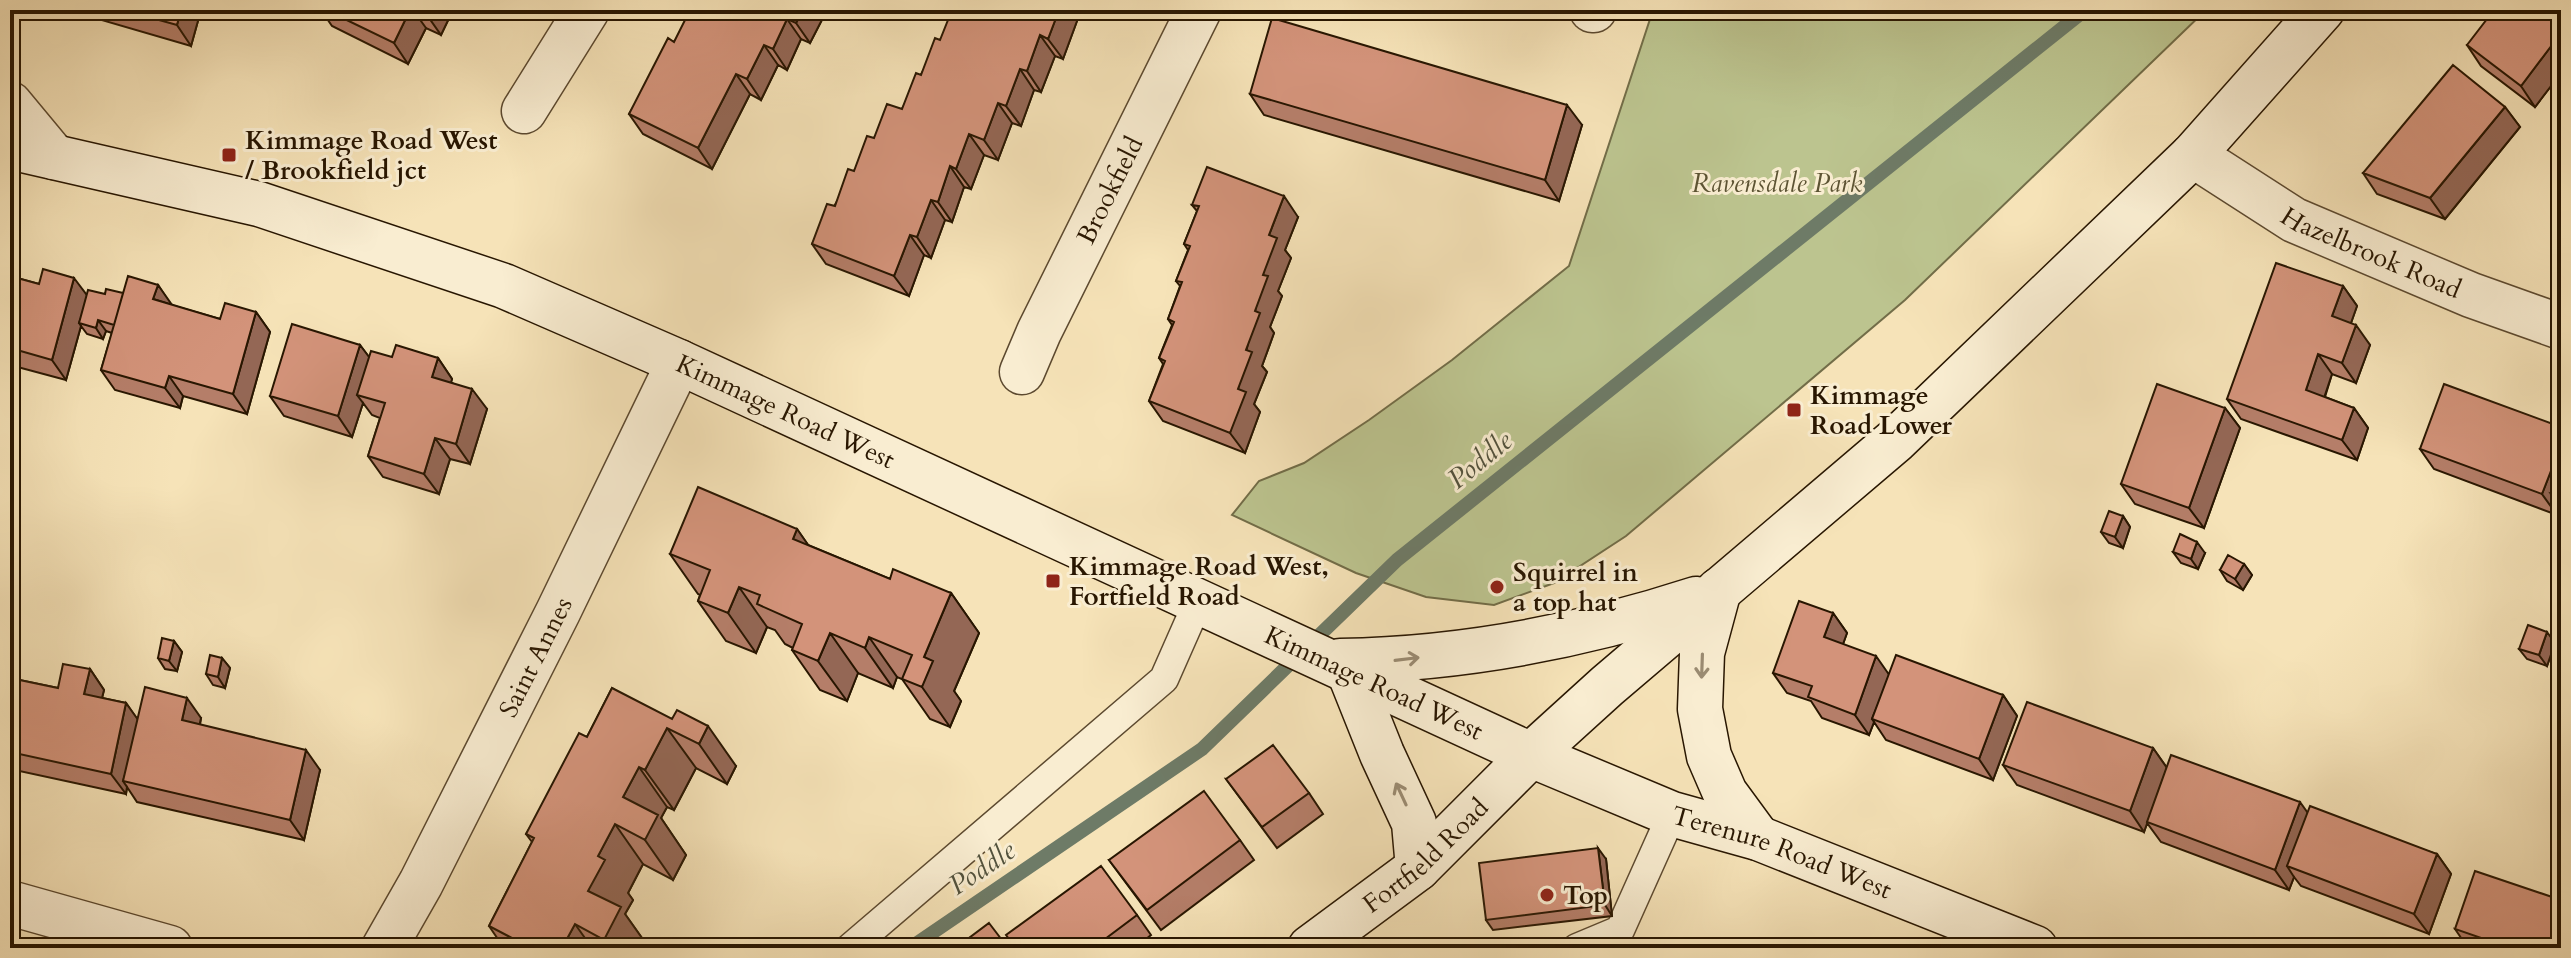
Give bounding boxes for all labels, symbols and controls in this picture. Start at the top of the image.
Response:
place label: Kimmage Road West / Brookfield jct [245,123,497,188]
street label: Brookfield [1068,130,1151,250]
marker: Kimmage Road West / Brookfield jct [220,146,238,164]
park label: Ravensdale Park [1692,166,1862,201]
street label: Hazelbrook Road [2274,199,2467,306]
street label: Kimmage Road West [671,346,901,477]
place label: Kimmage Road Lower [1810,378,1953,443]
marker: Kimmage Road Lower [1785,401,1803,419]
water label: Poddle [1440,422,1520,498]
place label: Kimmage Road West, Fortfield Road [1069,549,1329,614]
place label: Squirrel in a top hat [1513,555,1638,620]
marker: Kimmage Road West, Fortfield Road [1044,572,1062,590]
marker: Squirrel in a top hat [1488,578,1506,596]
street label: Saint Annes [490,591,580,723]
street label: Kimmage Road West [1259,617,1489,748]
one-way arrow [1393,651,1420,666]
one-way arrow [1694,652,1709,679]
one-way arrow [1393,782,1408,806]
street label: Fortfield Road [1355,790,1496,921]
street label: Terenure Road West [1668,797,1897,907]
water label: Poddle [941,832,1023,904]
place label: Top [1563,878,1608,913]
marker: Top [1538,886,1556,904]

